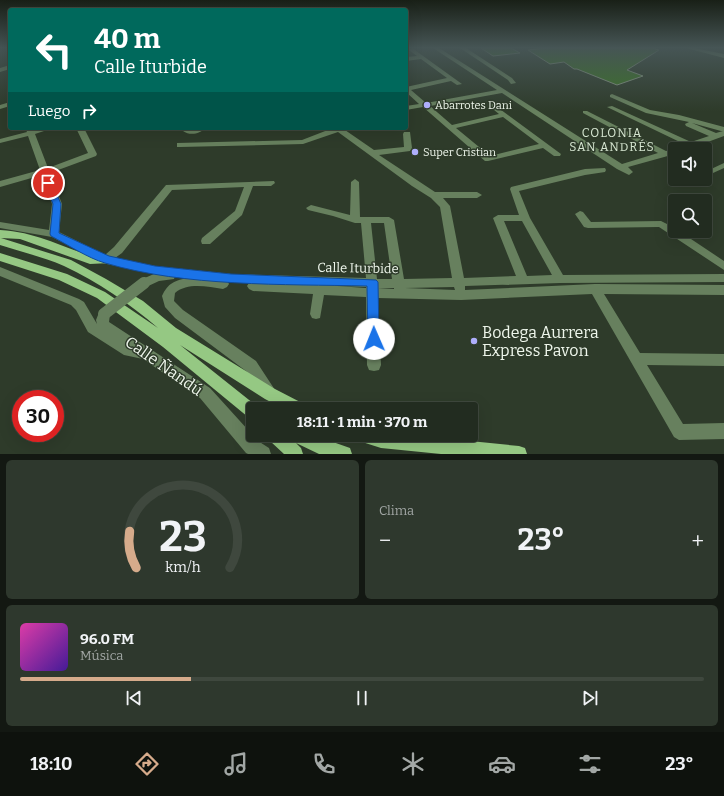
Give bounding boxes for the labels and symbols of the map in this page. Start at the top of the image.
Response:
place label: Abarrotes Dani [435,99,513,112]
marker: Abarrotes Dani [422,100,432,110]
district label: COLONIA SAN ANDRÉS [569,126,655,154]
place label: Super Cristian [423,146,496,159]
marker: Super Cristian [410,147,420,157]
pin [31,166,65,200]
street label: Calle Iturbide [317,260,399,276]
position arrow [353,318,395,360]
place label: Bodega Aurrera Express Pavon [482,323,599,360]
street label: Calle Ñandú [121,331,207,400]
marker: Bodega Aurrera Express Pavon [469,336,479,346]
speed limit sign: 30 [12,390,64,442]

